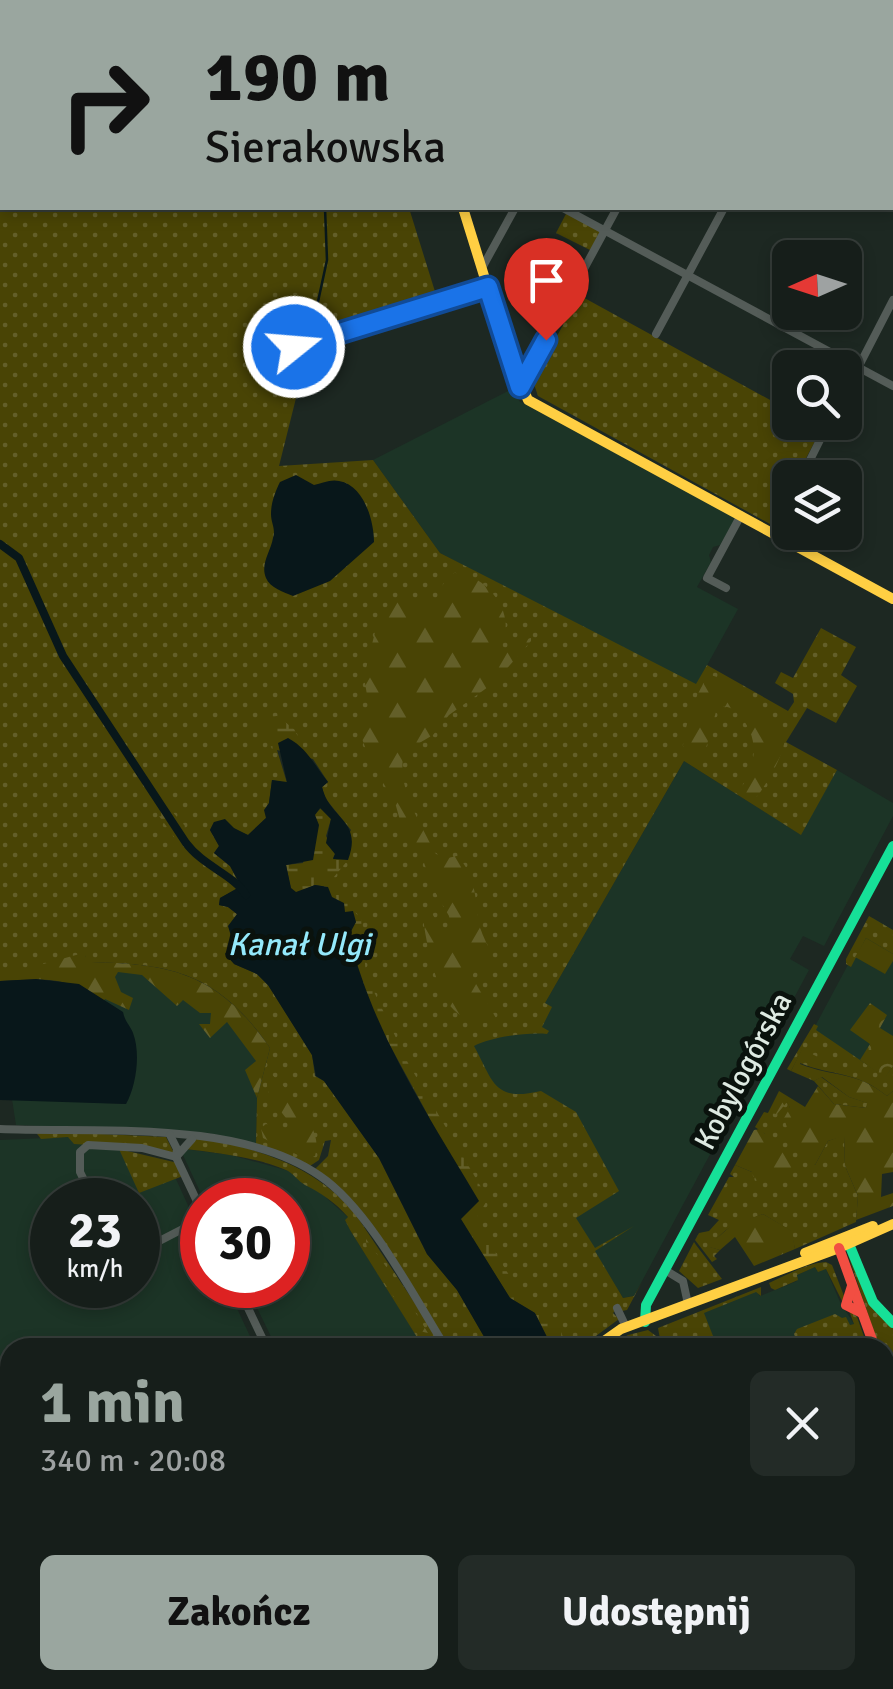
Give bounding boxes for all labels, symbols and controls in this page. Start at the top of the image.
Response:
text: 190 m [205,34,390,120]
icon: right [40,40,170,170]
text: Sierakowska [205,120,446,175]
pin [504,238,589,341]
north arrow [772,240,862,330]
map controls [772,240,862,550]
icon: arrive [519,253,574,308]
position arrow [242,295,346,399]
button: search [772,350,862,440]
button: layers [772,460,862,550]
water label: Kanał Ulgi [228,925,374,964]
street label: Kobylogórska [687,986,800,1156]
speed limit sign: 30 [180,1178,310,1308]
text: 23 [68,1200,122,1262]
text: km/h [67,1253,123,1284]
text: 1 min [40,1366,185,1440]
button: close [750,1371,855,1476]
text: 340 m · 20:08 [40,1441,226,1480]
button: Zakończ [40,1555,438,1670]
button: Udostępnij [458,1555,855,1670]

